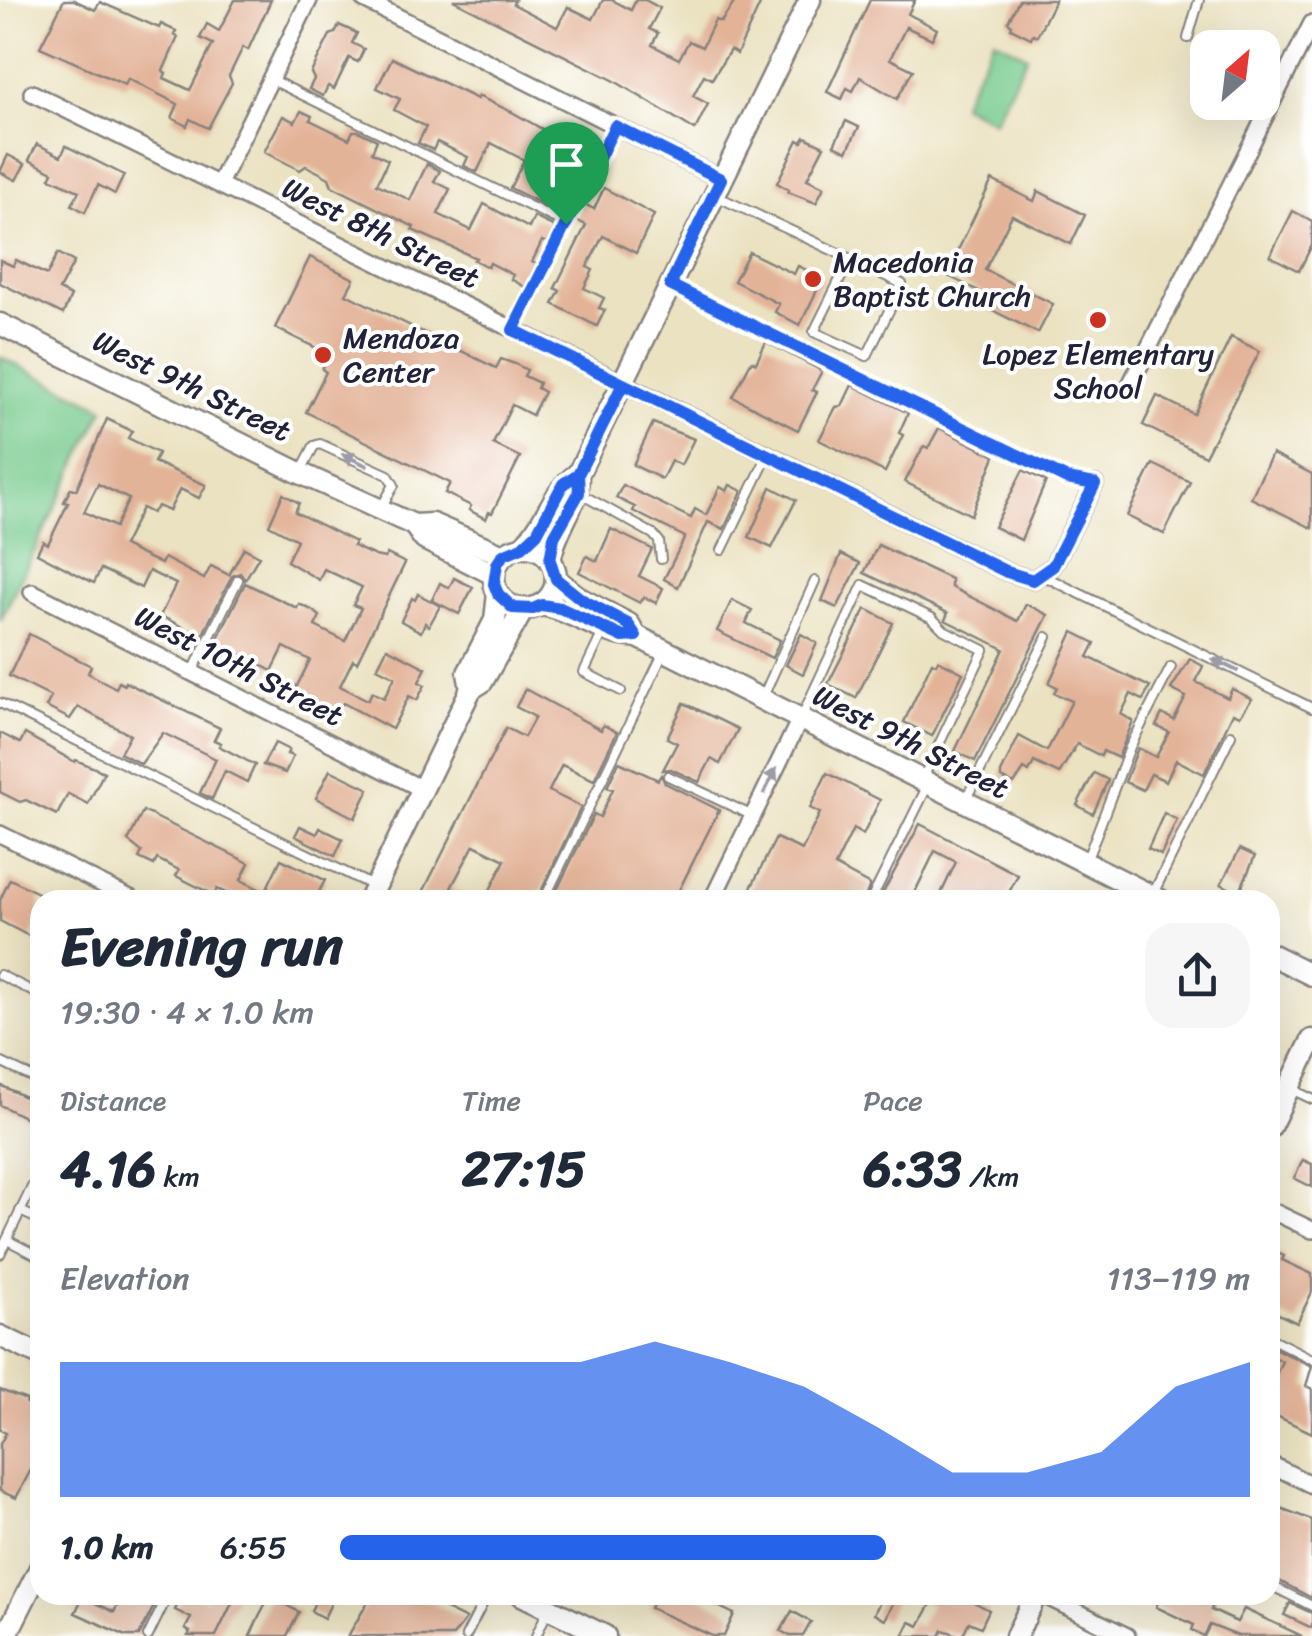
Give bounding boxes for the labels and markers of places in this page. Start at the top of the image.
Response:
pin [524,122,609,225]
place label: Macedonia Baptist Church [833,235,1031,323]
marker: Macedonia Baptist Church [802,268,824,290]
marker: Lopez Elementary School [1087,309,1109,331]
place label: Mendoza Center [343,311,459,399]
place label: Lopez Elementary School [982,327,1214,415]
marker: Mendoza Center [312,344,334,366]

